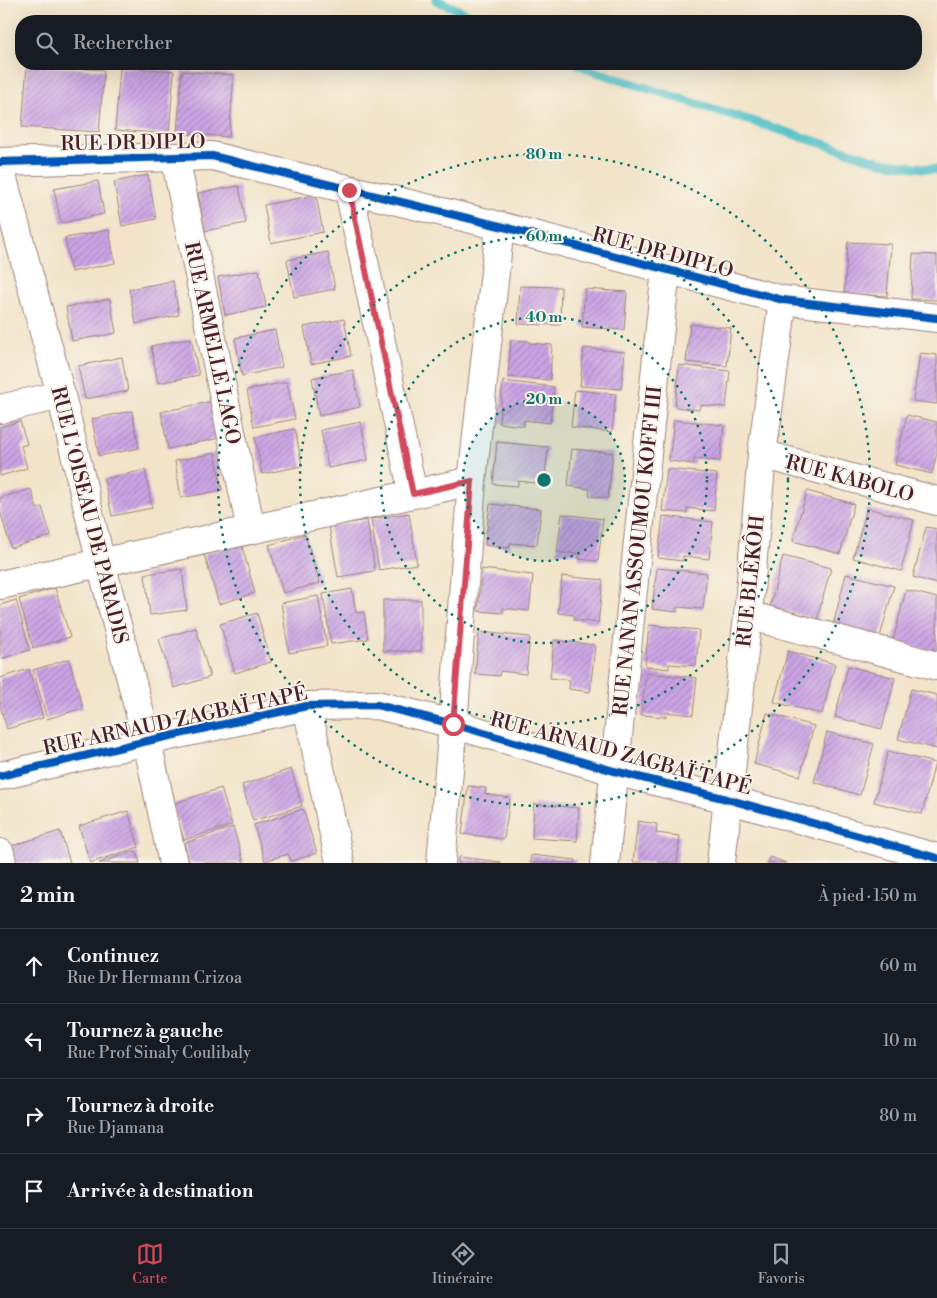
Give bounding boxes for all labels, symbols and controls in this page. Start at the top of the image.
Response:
search box [15,15,922,70]
icon: search [33,29,61,57]
text: Rechercher [73,31,172,55]
street label: RUE DR DIPLO [60,130,206,157]
text: 80 m [526,145,563,164]
route end [338,179,361,202]
street label: RUE DR DIPLO [589,223,736,284]
text: 60 m [526,227,563,246]
street label: RUE ARMELLE LAGO [178,240,245,447]
text: 40 m [525,308,563,327]
street label: RUE L'OISEAU DE PARADIS [44,384,133,647]
street label: RUE NANAN ASSOUMOU KOFFI III [609,384,668,717]
text: 20 m [526,390,563,409]
street label: RUE KABOLO [783,450,916,509]
centre of rings [535,471,553,489]
street label: RUE BLÊKÔH [731,514,771,648]
street label: RUE ARNAUD ZAGBAÏ TAPÉ [41,680,310,762]
street label: RUE ARNAUD ZAGBAÏ TAPÉ [487,706,754,801]
route start [442,713,465,736]
text: 2 min [20,883,75,909]
text: À pied · 150 m [818,886,917,906]
text: Continuez [67,944,159,968]
icon: ahead [20,952,48,980]
text: 60 m [879,956,917,976]
text: Rue Dr Hermann Crizoa [67,968,242,988]
text: Tournez à gauche [67,1019,223,1043]
icon: left [20,1027,48,1055]
text: 10 m [883,1031,917,1051]
text: Rue Prof Sinaly Coulibaly [67,1043,251,1063]
text: Tournez à droite [67,1094,214,1118]
icon: right [20,1102,48,1130]
text: 80 m [879,1106,917,1126]
text: Rue Djamana [67,1118,164,1138]
icon: arrive [20,1177,48,1205]
text: Arrivée à destination [67,1179,253,1203]
tab: Carte [132,1240,167,1288]
tab: Itinéraire [432,1240,493,1288]
tab: Favoris [758,1240,805,1288]

